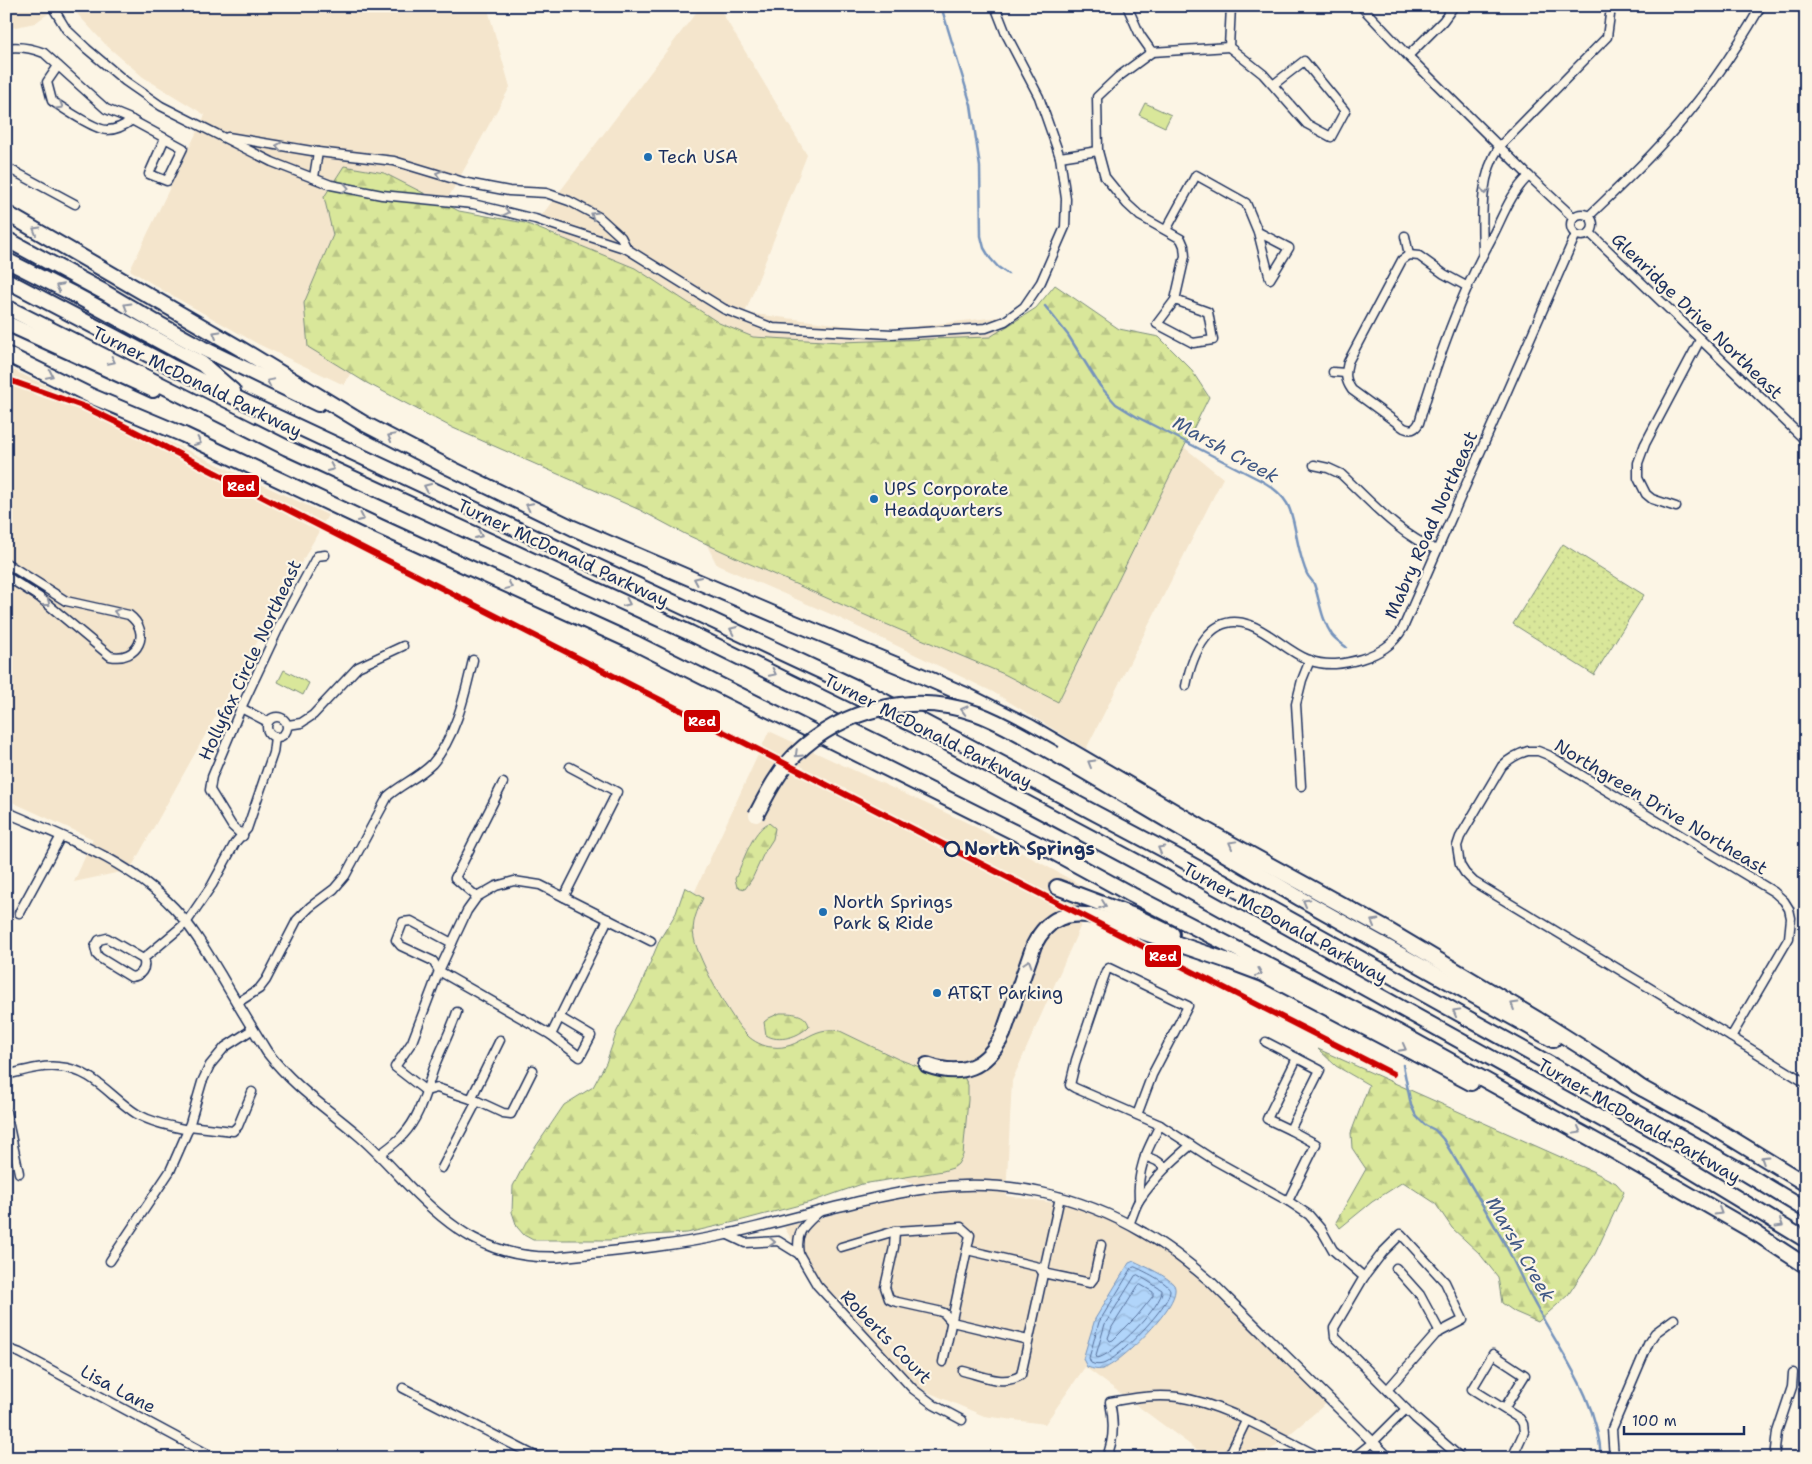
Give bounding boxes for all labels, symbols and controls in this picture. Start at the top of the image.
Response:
one-way arrow [55,99,64,109]
one-way arrow [275,141,284,151]
place label: Tech USA [658,145,738,169]
marker: Tech USA [642,151,654,163]
one-way arrow [435,170,444,180]
one-way arrow [342,182,350,193]
one-way arrow [1479,187,1490,195]
one-way arrow [502,206,511,217]
one-way arrow [591,211,600,221]
one-way arrow [32,226,41,236]
street label: Glenridge Drive Northeast [1606,228,1788,404]
one-way arrow [56,283,65,293]
one-way arrow [123,302,132,312]
street label: Turner McDonald Parkway [88,321,306,443]
one-way arrow [213,331,222,341]
one-way arrow [107,355,116,365]
one-way arrow [45,369,54,379]
one-way arrow [267,378,276,388]
water label: Marsh Creek [1168,410,1283,489]
street label: Mabry Road Northeast [1379,427,1483,623]
one-way arrow [387,433,396,443]
one-way arrow [193,436,202,446]
one-way arrow [326,461,335,472]
line badge: Red [222,474,260,498]
text: Red [227,477,255,495]
place label: UPS Corporate Headquarters [884,477,1009,522]
one-way arrow [423,482,432,493]
street label: Turner McDonald Parkway [453,493,673,613]
marker: UPS Corporate Headquarters [868,493,880,505]
one-way arrow [525,502,534,513]
one-way arrow [356,512,365,522]
one-way arrow [474,529,483,540]
street label: Hollyfax Circle Northeast [193,556,307,764]
one-way arrow [693,576,702,587]
one-way arrow [504,579,513,590]
one-way arrow [41,597,51,606]
one-way arrow [622,597,631,607]
one-way arrow [113,607,122,618]
one-way arrow [729,626,738,636]
one-way arrow [768,667,777,677]
street label: Turner McDonald Parkway [820,668,1036,794]
one-way arrow [960,705,969,716]
line badge: Red [683,709,721,733]
text: Red [688,712,716,730]
street label: Northgreen Drive Northeast [1550,734,1772,880]
one-way arrow [795,748,804,757]
one-way arrow [1088,759,1097,769]
place label: North Springs [964,837,1095,861]
one-way arrow [1228,840,1237,850]
marker: North Springs [944,841,960,857]
one-way arrow [1157,845,1166,855]
street label: Turner McDonald Parkway [1178,857,1392,989]
place label: North Springs Park & Ride [833,890,953,935]
one-way arrow [1303,898,1312,908]
one-way arrow [1098,899,1106,909]
marker: North Springs Park & Ride [817,906,829,918]
one-way arrow [1371,919,1380,929]
line badge: Red [1144,944,1182,968]
text: Red [1149,947,1177,965]
one-way arrow [1022,959,1032,968]
one-way arrow [1254,967,1263,978]
place label: AT&T Parking [947,981,1063,1005]
marker: AT&T Parking [931,987,943,999]
one-way arrow [1511,1002,1520,1012]
one-way arrow [1453,1008,1462,1018]
one-way arrow [1398,1042,1407,1052]
street label: Turner McDonald Parkway [1533,1053,1745,1189]
one-way arrow [1573,1125,1582,1135]
one-way arrow [1761,1155,1770,1165]
water label: Marsh Creek [1480,1192,1561,1306]
one-way arrow [1714,1205,1723,1215]
one-way arrow [1775,1218,1784,1228]
one-way arrow [768,1236,776,1247]
street label: Roberts Court [835,1285,937,1389]
street label: Lisa Lane [76,1359,160,1419]
scale bar [1624,1404,1744,1436]
text: 100 m [1632,1411,1677,1431]

